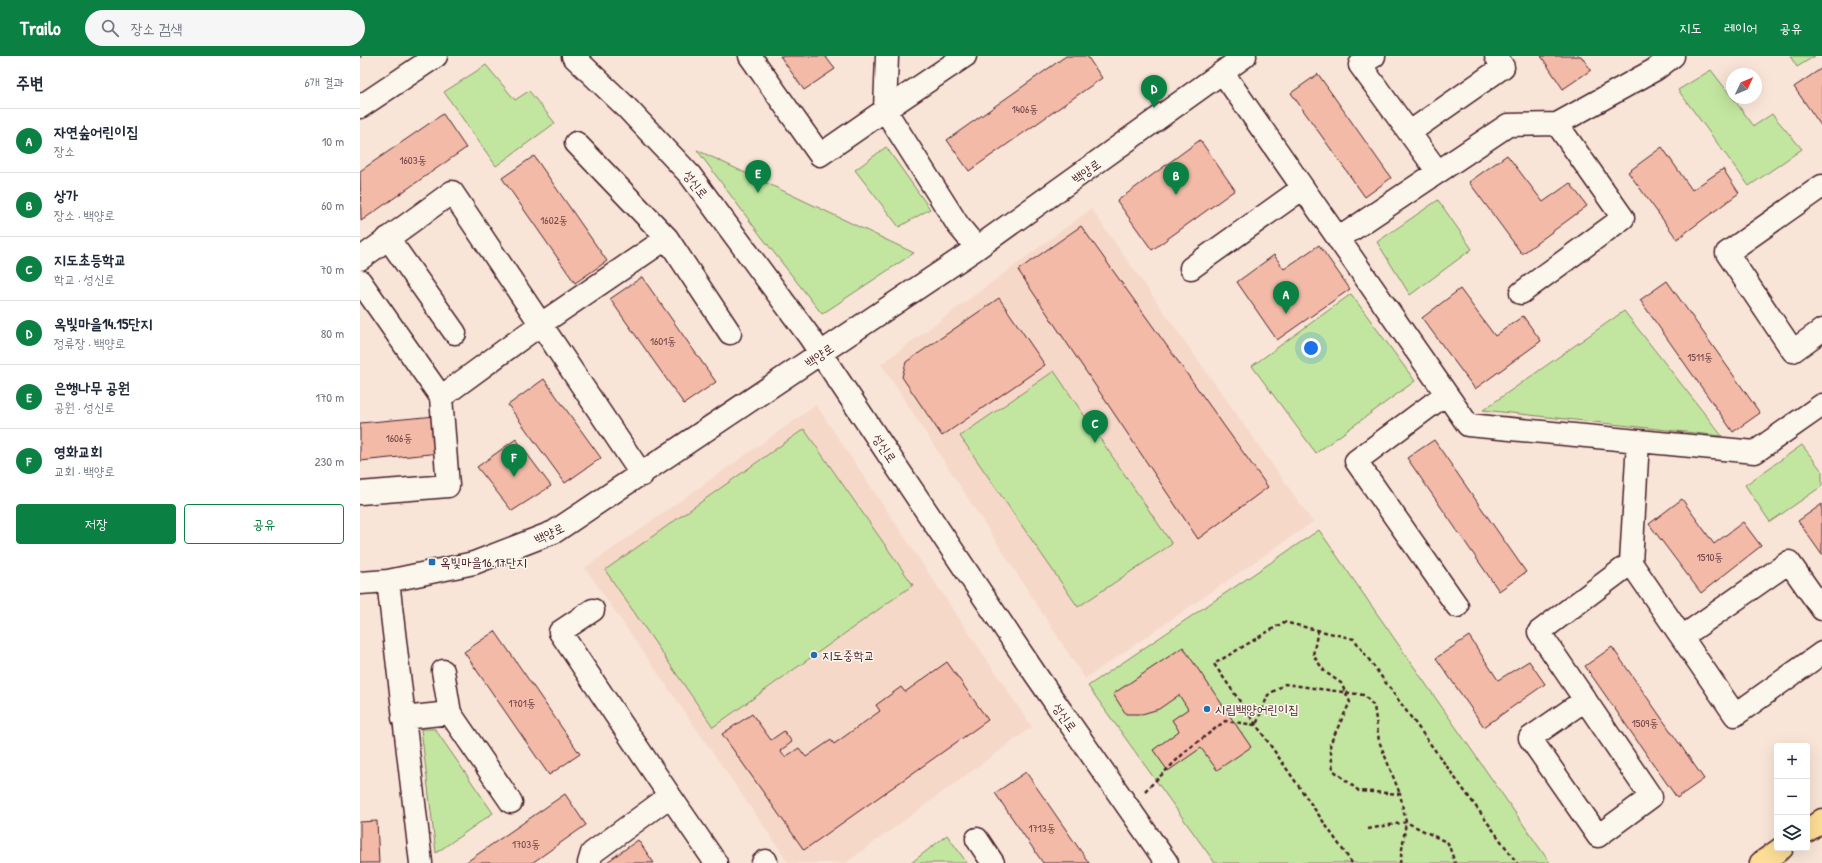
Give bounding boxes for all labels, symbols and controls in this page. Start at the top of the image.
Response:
search box [85,10,365,46]
text: Trailo [20,15,61,41]
icon: search [99,17,121,39]
text: 장소 검색 [131,18,182,39]
text: 지도 [1679,18,1702,37]
text: 레이어 [1724,18,1757,37]
text: 공유 [1779,18,1802,37]
north arrow [1726,68,1762,104]
text: 주변 [16,71,43,94]
text: 6개 결과 [304,73,344,91]
pin: D [1141,75,1167,108]
house number: 1406동 [1012,102,1038,116]
text: 자연숲어린이집 [54,121,139,142]
text: A [26,132,32,150]
text: 10 m [322,132,344,150]
text: 장소 [54,142,75,160]
house number: 1603동 [399,153,427,167]
street label: 백양로 [1068,155,1104,187]
pin: E [745,160,771,193]
pin: B [1163,162,1189,195]
street label: 성신로 [679,166,713,202]
text: 상가 [54,185,78,206]
text: B [26,196,32,214]
text: 60 m [321,196,344,214]
text: 장소 · 백양로 [54,206,115,224]
house number: 1602동 [540,213,568,227]
text: 지도초등학교 [54,249,126,270]
text: C [25,260,33,278]
text: 70 m [320,260,344,278]
text: 학교 · 성신로 [54,270,115,288]
pin: A [1273,281,1299,314]
text: 옥빛마을14.15단지 [54,313,153,334]
text: D [26,324,32,342]
text: 80 m [321,324,344,342]
text: 정류장 · 백양로 [54,334,125,352]
house number: 1601동 [650,334,676,348]
your location [1301,338,1321,358]
street label: 백양로 [801,339,837,371]
house number: 1511동 [1687,350,1713,364]
text: 은행나무 공원 [54,377,130,398]
text: E [26,388,32,406]
text: 170 m [315,388,344,406]
text: 공원 · 성신로 [54,398,115,416]
pin: C [1082,410,1108,443]
street label: 성신로 [869,430,901,466]
house number: 1606동 [386,431,412,445]
text: 영화교회 [54,441,102,462]
pin: F [501,444,527,477]
text: F [27,452,31,470]
text: 230 m [314,452,344,470]
text: 교회 · 백양로 [54,462,115,480]
button: 저장 [16,504,176,544]
button: 공유 [184,504,344,544]
street label: 백양로 [531,518,567,548]
house number: 1510동 [1697,550,1723,564]
place label: 옥빛마을16.17단지 [440,553,527,571]
marker: 옥빛마을16.17단지 [427,557,437,567]
place label: 지도중학교 [822,646,874,664]
marker: 지도중학교 [809,650,819,660]
house number: 1701동 [508,696,536,710]
street label: 성신로 [1049,699,1081,735]
place label: 시립백양어린이집 [1215,700,1299,718]
marker: 시립백양어린이집 [1202,704,1212,714]
house number: 1509동 [1632,716,1658,730]
map controls [1774,743,1810,851]
button: + [1774,743,1810,779]
button: − [1774,779,1810,815]
button: layers [1774,815,1810,851]
house number: 1713동 [1028,821,1056,835]
house number: 1703동 [512,837,540,851]

